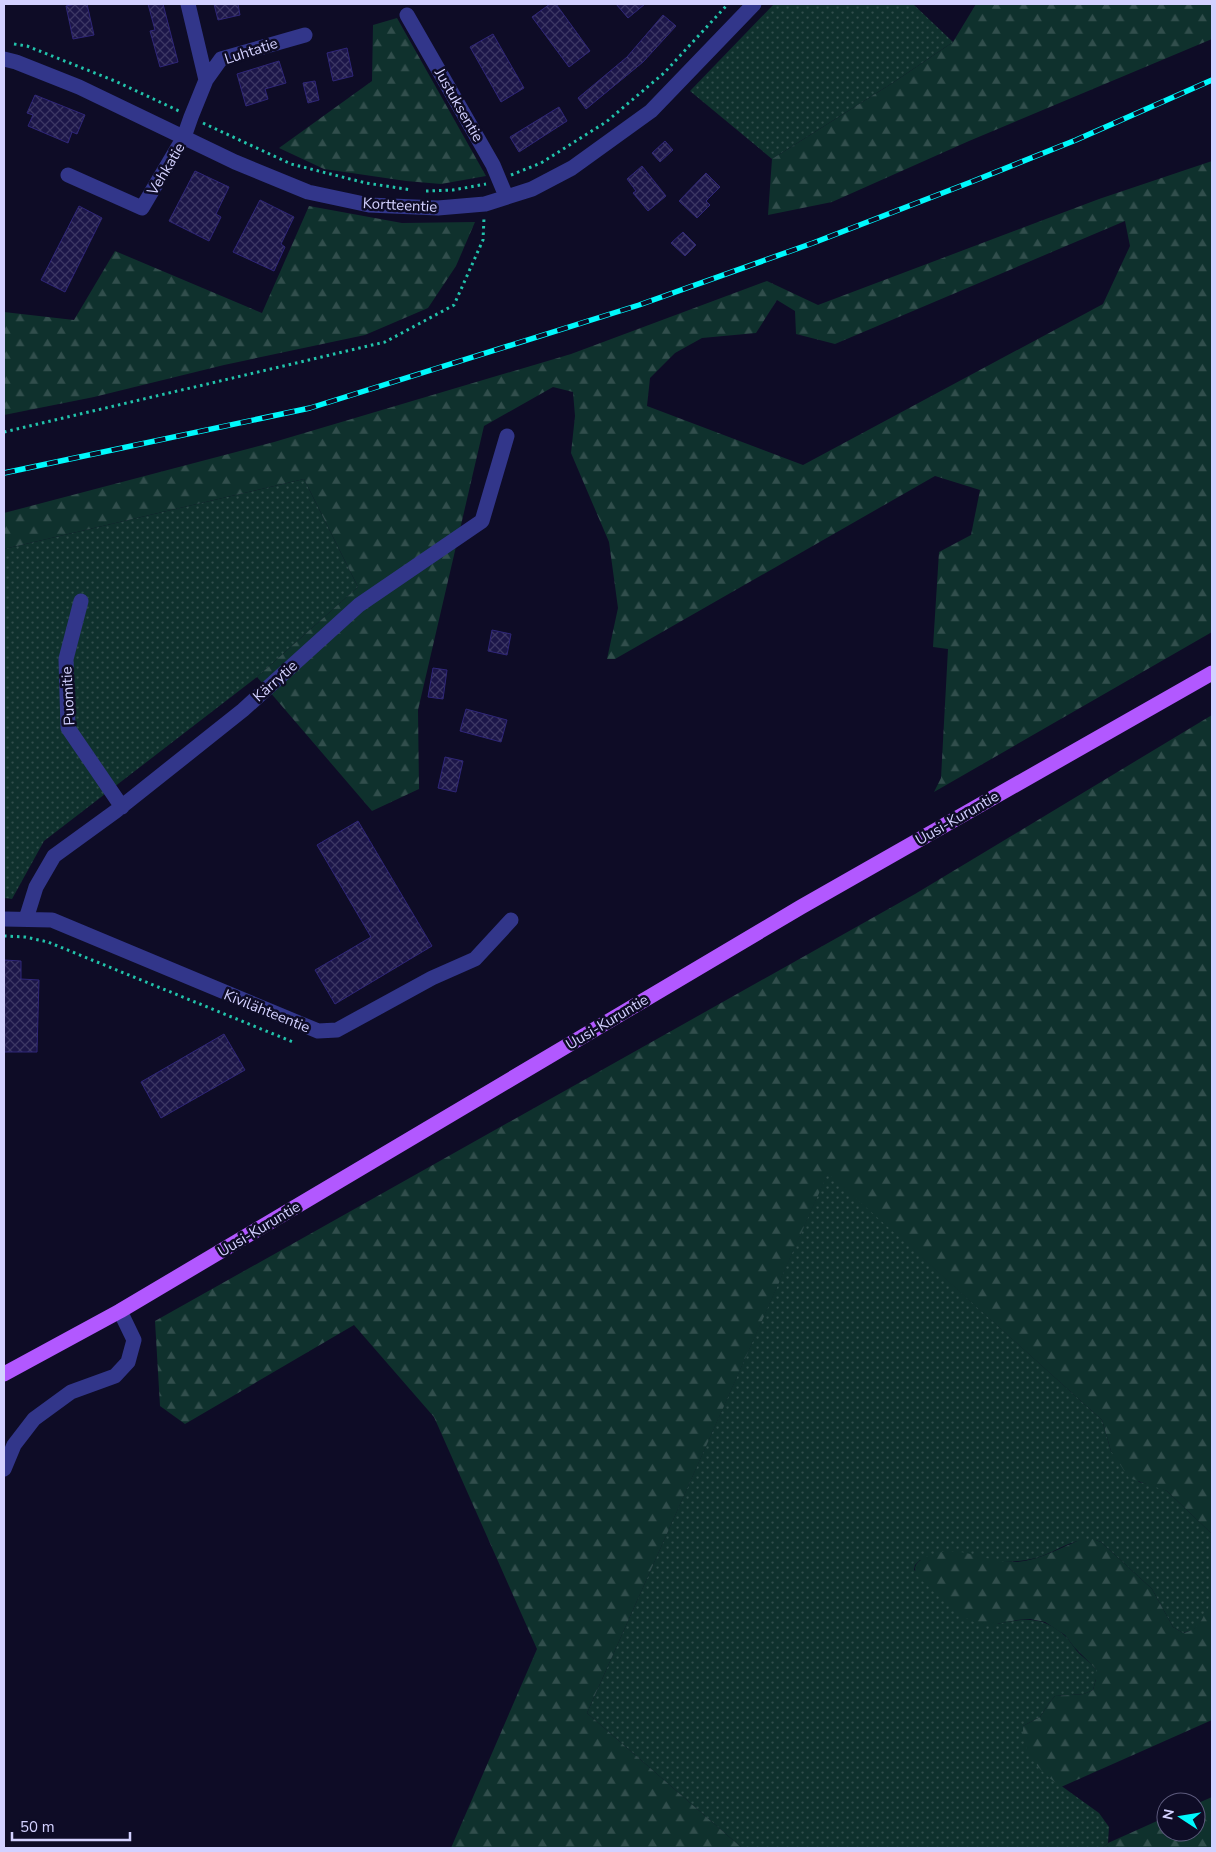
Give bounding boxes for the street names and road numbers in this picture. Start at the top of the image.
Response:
street label: Luhtatie [222,33,280,69]
street label: Justuksentie [429,64,488,145]
street label: Vehkatie [142,139,190,200]
street label: Kortteentie [362,193,438,217]
street label: Kärrytie [249,656,301,706]
street label: Puomitie [56,666,80,726]
street label: Uusi-Kuruntie [912,786,1002,850]
street label: Kivilähteentie [221,985,313,1037]
street label: Uusi-Kuruntie [562,989,652,1055]
street label: Uusi-Kuruntie [214,1196,304,1262]

